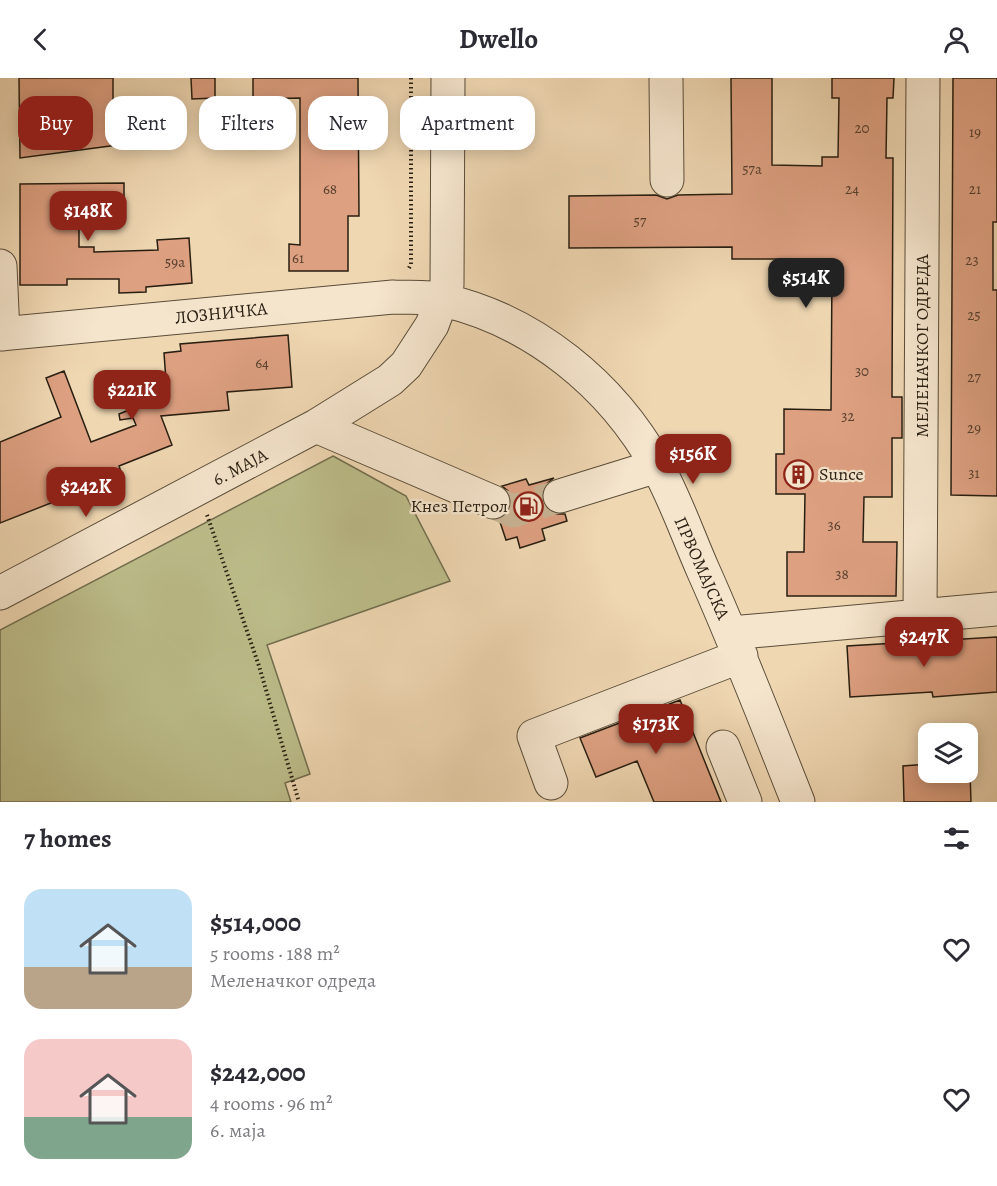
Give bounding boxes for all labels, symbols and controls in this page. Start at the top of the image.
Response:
text: Dwello [459,21,538,57]
icon: back [24,23,57,56]
icon: person [940,23,973,56]
chip: Buy [18,96,93,150]
chip: Rent [105,96,187,150]
chip: Filters [199,96,296,150]
chip: New [308,96,388,150]
chip: Apartment [400,96,535,150]
house number: 20 [854,118,870,138]
house number: 19 [969,122,981,142]
house number: 57a [742,159,762,179]
house number: 68 [323,179,337,199]
house number: 24 [845,179,859,199]
house number: 21 [969,179,981,199]
pin: $148K [46,191,130,242]
text: $148K [64,197,112,224]
house number: 57 [634,211,647,231]
house number: 61 [292,248,304,268]
house number: 23 [965,250,979,270]
house number: 59a [165,252,185,272]
street label: МЕЛЕНАЧКОГ ОДРЕДА [910,254,934,438]
pin: $514K [764,258,848,309]
text: $514K [782,264,830,291]
street label: ЛОЗНИЧКА [174,296,269,330]
house number: 25 [967,305,981,325]
house number: 64 [255,353,269,373]
house number: 30 [855,361,869,381]
house number: 27 [967,367,981,387]
pin: $221K [90,370,174,421]
text: $221K [108,376,156,403]
house number: 32 [841,406,855,426]
house number: 29 [967,418,981,438]
pin: $156K [651,434,735,485]
text: $156K [669,440,717,467]
street label: 6. МАЈА [208,442,272,491]
building icon: Sunce [782,458,814,490]
place label: Sunce [819,462,864,486]
house number: 31 [968,463,980,483]
pin: $242K [44,467,128,518]
text: $242K [60,473,112,500]
fuel station icon: Кнез Петрол [513,490,545,522]
place label: Кнез Петрол [410,494,508,518]
street label: ПРВОМАЈСКА [669,513,736,624]
house number: 36 [827,515,841,535]
house number: 38 [835,564,849,584]
pin: $247K [882,617,966,668]
text: $247K [899,623,949,650]
pin: $173K [614,704,698,755]
text: $173K [633,710,679,737]
map controls [918,723,978,783]
button: layers [918,723,978,783]
text: 7 homes [24,821,112,856]
icon: filters [940,822,973,855]
text: $514,000 [210,905,301,940]
icon: home [72,913,144,985]
icon: heart [940,933,973,966]
text: 5 rooms · 188 m² [210,940,340,967]
text: Меленачког одреда [210,967,376,994]
text: $242,000 [210,1055,306,1090]
icon: home [72,1063,144,1135]
icon: heart [940,1083,973,1116]
text: 4 rooms · 96 m² [210,1090,332,1117]
text: 6. маја [210,1117,266,1144]

